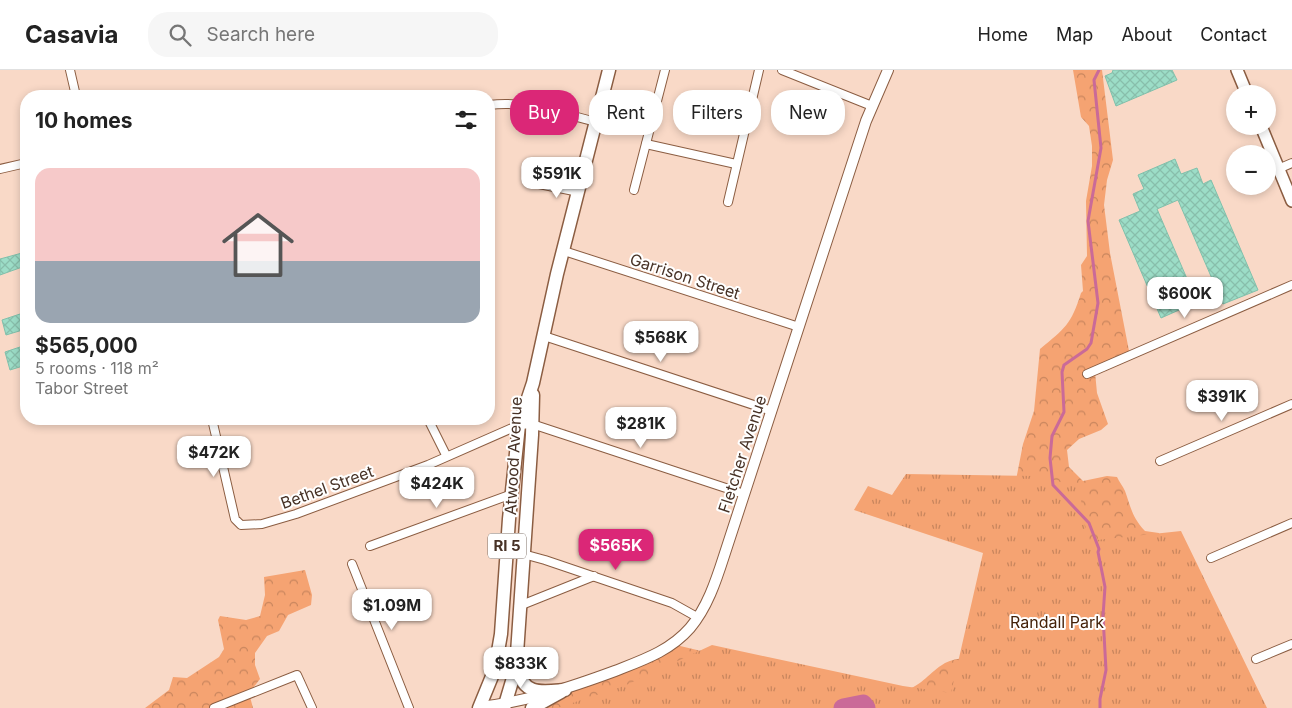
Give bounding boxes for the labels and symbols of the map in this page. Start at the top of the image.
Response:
pin: $591K [522,156,592,199]
street label: Garrison Street [627,249,743,303]
pin: $600K [1150,276,1220,319]
pin: $568K [626,320,696,363]
pin: $391K [1187,380,1257,422]
street label: Fletcher Avenue [714,393,770,515]
street label: Atwood Avenue [500,396,526,516]
pin: $281K [606,406,676,449]
pin: $472K [179,436,249,478]
street label: Bethel Street [278,461,376,513]
pin: $424K [402,466,472,509]
pin: $565K [581,528,651,571]
road number: RI 5 [488,534,526,558]
pin: $1.09M [351,588,433,631]
park label: Randall Park [1010,612,1104,632]
pin: $833K [486,646,556,689]

